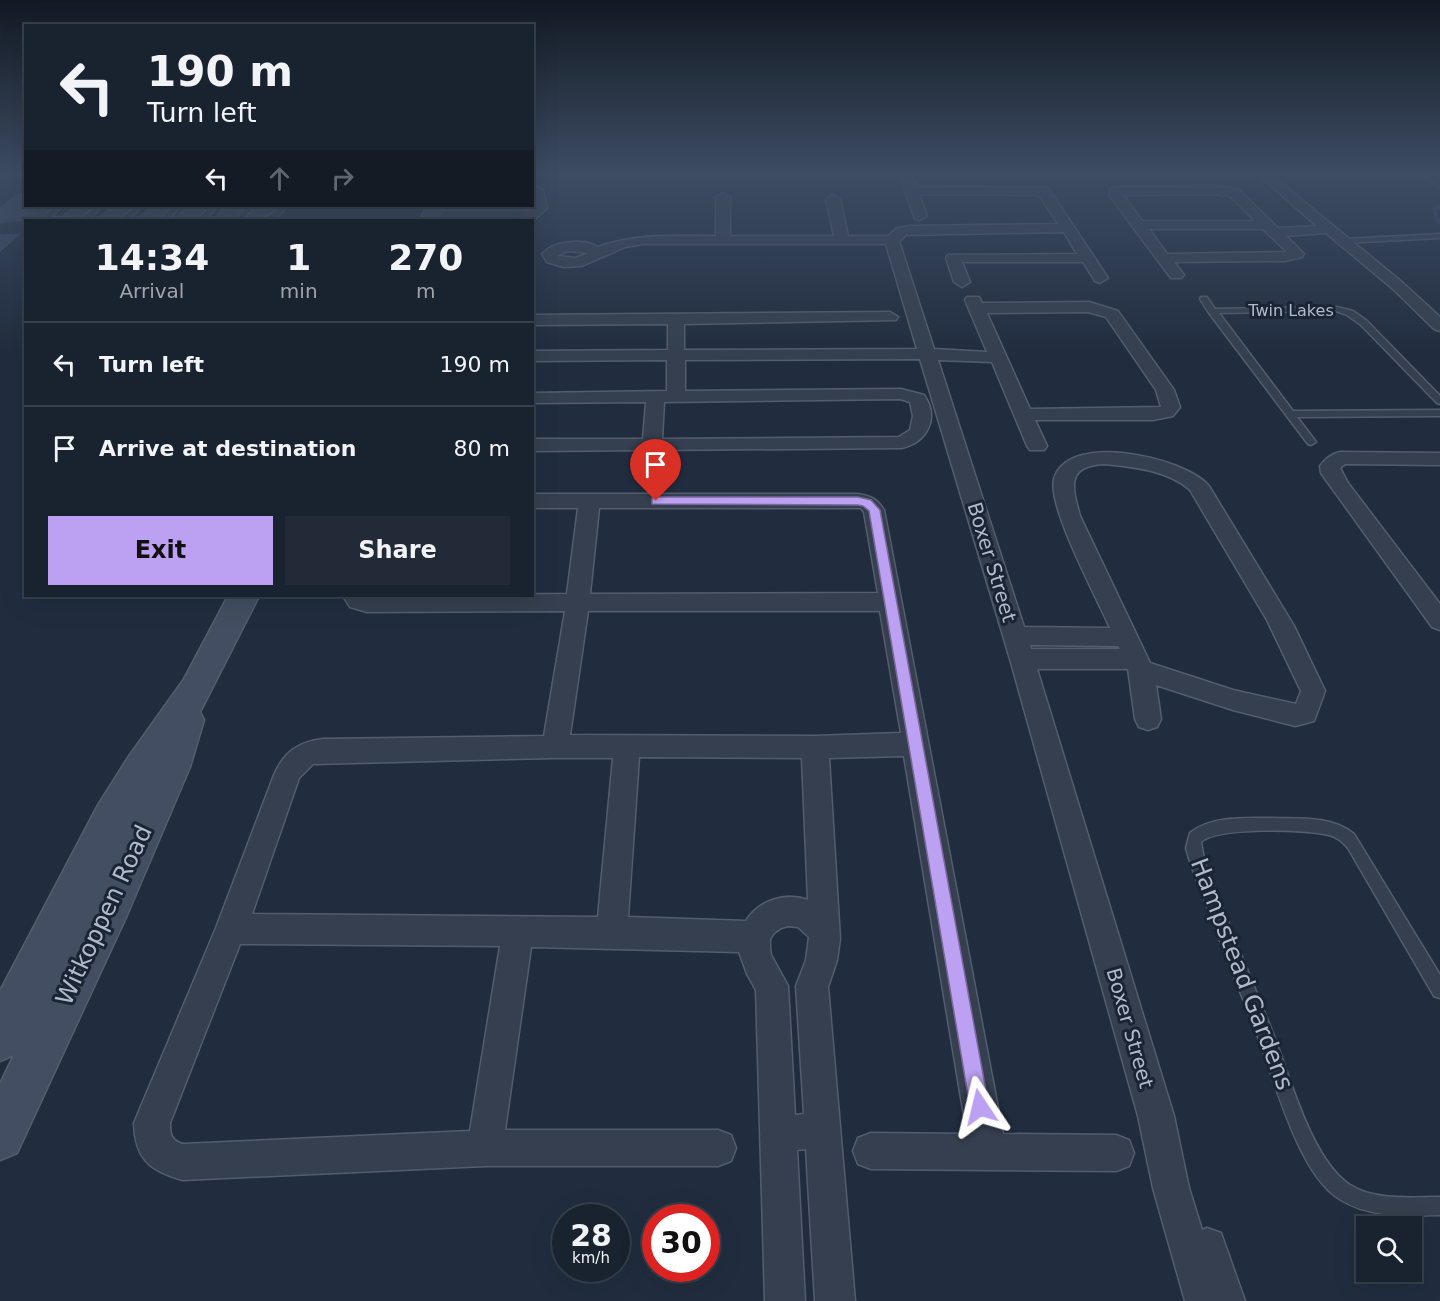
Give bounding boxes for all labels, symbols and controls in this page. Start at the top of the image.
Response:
text: 190 m [147,47,293,96]
icon: left [48,48,126,126]
text: Turn left [147,97,257,128]
icon: left [200,162,233,195]
icon: ahead [263,162,296,195]
icon: right [326,162,359,195]
text: 14:34 [95,237,209,278]
text: 1 [286,237,311,278]
text: 270 [388,237,463,278]
text: Arrival [119,279,184,303]
text: min [280,279,318,303]
text: m [416,279,436,303]
street label: Twin Lakes [1247,301,1334,320]
icon: left [48,348,81,381]
text: Turn left [99,352,204,377]
text: 190 m [440,352,510,377]
icon: arrive [48,432,81,465]
text: Arrive at destination [99,436,356,461]
text: 80 m [454,436,510,461]
pin [630,439,681,501]
icon: arrive [639,448,672,481]
street label: Boxer Street [962,499,1022,625]
button: Exit [48,516,273,585]
button: Share [285,516,510,585]
street label: Witkoppen Road [50,821,158,1009]
street label: Hampstead Gardens [1185,854,1299,1094]
street label: Boxer Street [1101,965,1159,1091]
position arrow [948,1075,1012,1139]
speed limit sign: 30 [642,1204,720,1282]
map controls [1356,1216,1422,1282]
button: search [1356,1216,1422,1282]
text: 28 [570,1218,612,1253]
text: km/h [572,1249,610,1267]

